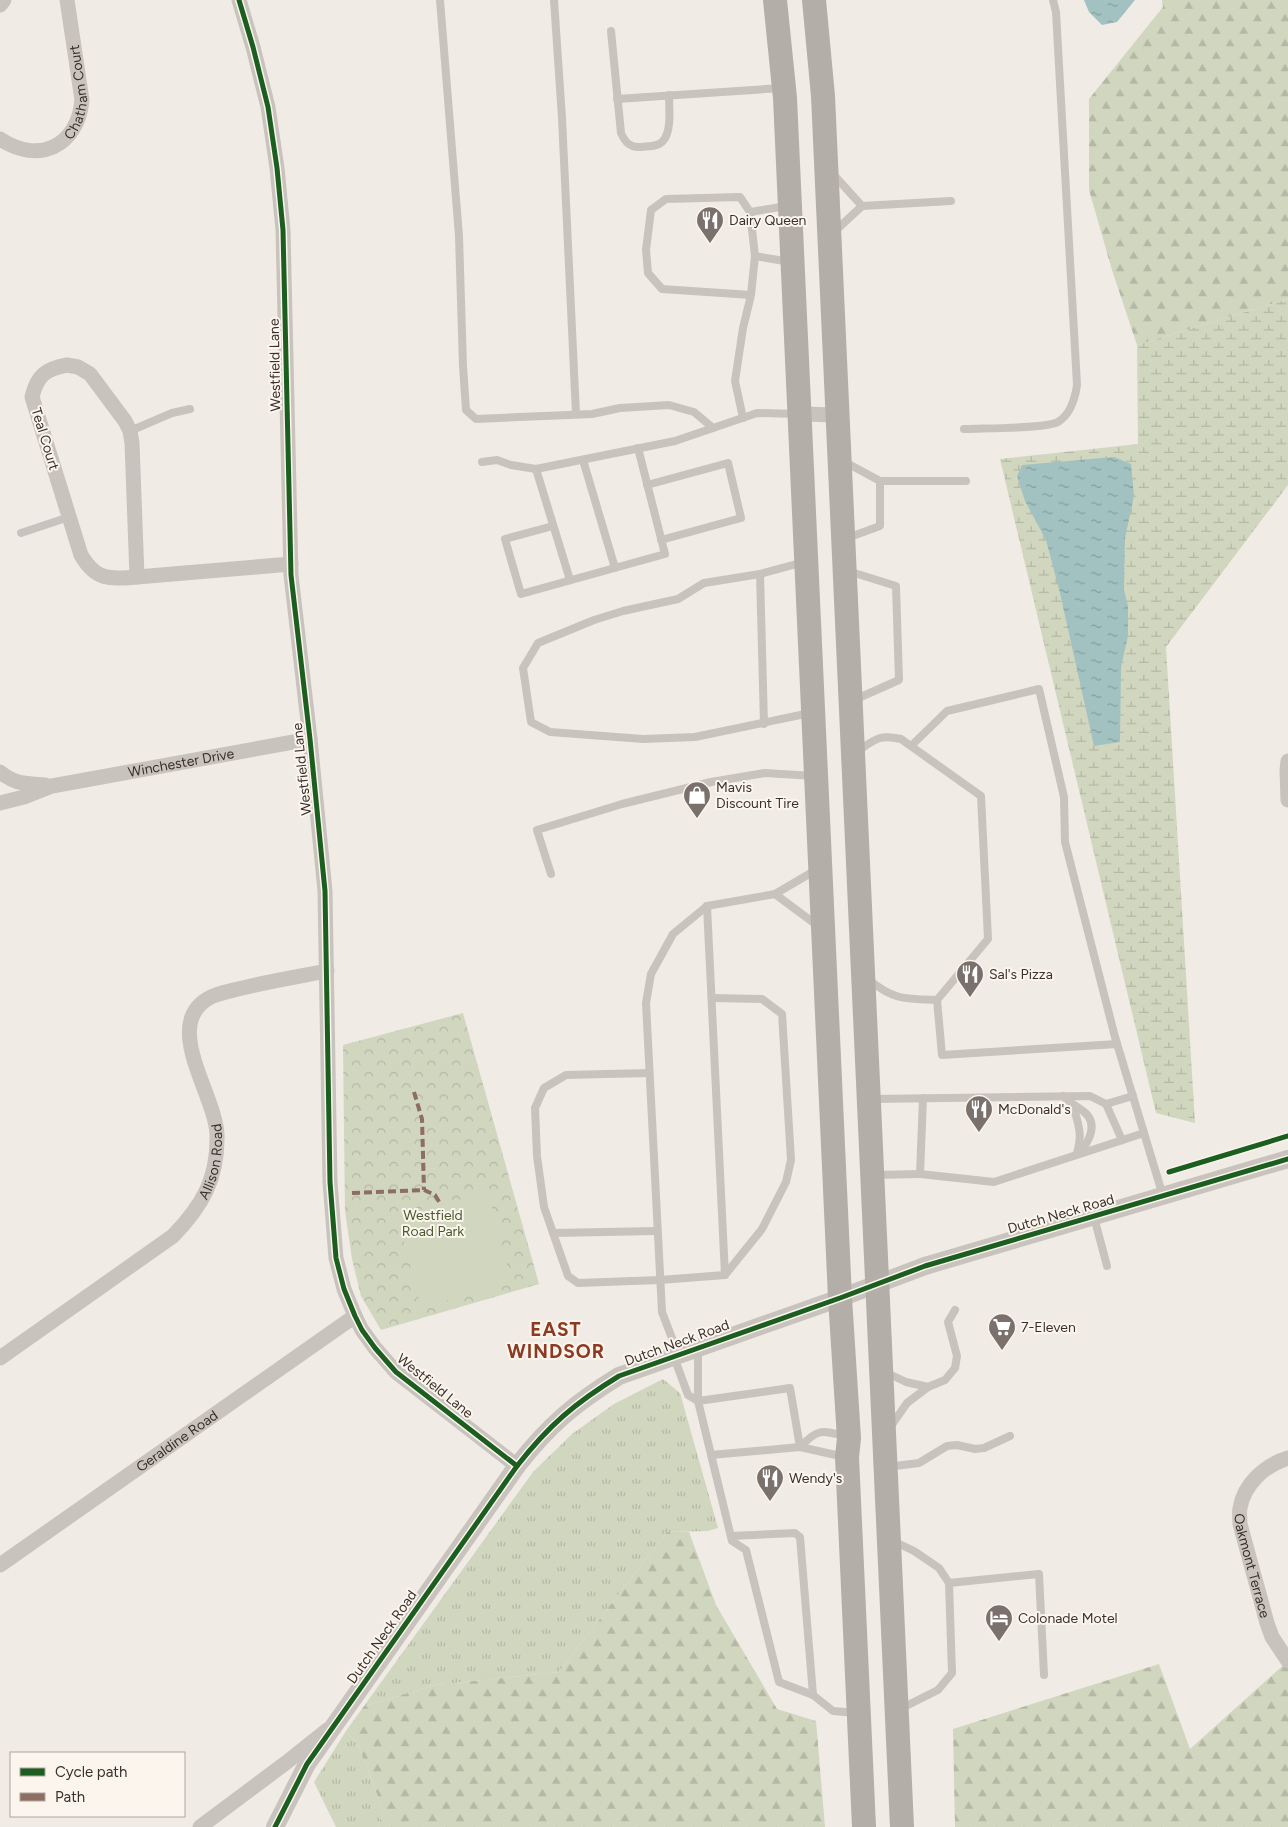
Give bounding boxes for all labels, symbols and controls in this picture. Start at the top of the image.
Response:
street label: Chatham Court [60,44,91,143]
restaurant icon: Dairy Queen [695,205,725,244]
place label: Dairy Queen [729,212,807,229]
street label: Westfield Lane [266,318,284,412]
street label: Teal Court [27,406,63,472]
street label: Westfield Lane [289,722,315,816]
street label: Winchester Drive [127,744,236,780]
place label: Mavis Discount Tire [716,779,799,812]
shop icon: Mavis Discount Tire [682,780,712,819]
restaurant icon: Sal's Pizza [955,959,985,998]
place label: Sal's Pizza [989,966,1053,983]
restaurant icon: McDonald's [964,1094,994,1133]
place label: McDonald's [998,1101,1071,1118]
street label: Allison Road [195,1123,226,1202]
street label: Dutch Neck Road [1006,1191,1116,1237]
park label: Westfield Road Park [402,1207,464,1240]
supermarket icon: 7-Eleven [987,1312,1017,1351]
street label: Dutch Neck Road [622,1316,732,1370]
district label: EAST WINDSOR [507,1318,605,1363]
place label: 7-Eleven [1021,1319,1076,1336]
street label: Westfield Lane [394,1350,477,1422]
street label: Geraldine Road [133,1406,221,1475]
restaurant icon: Wendy's [755,1463,785,1502]
place label: Wendy's [789,1470,842,1487]
street label: Oakmont Terrace [1231,1513,1274,1620]
street label: Dutch Neck Road [343,1587,421,1687]
hotel icon: Colonade Motel [984,1603,1014,1642]
place label: Colonade Motel [1018,1610,1118,1627]
legend [10,1752,185,1817]
text: Cycle path [55,1763,127,1781]
text: Path [55,1788,85,1806]

